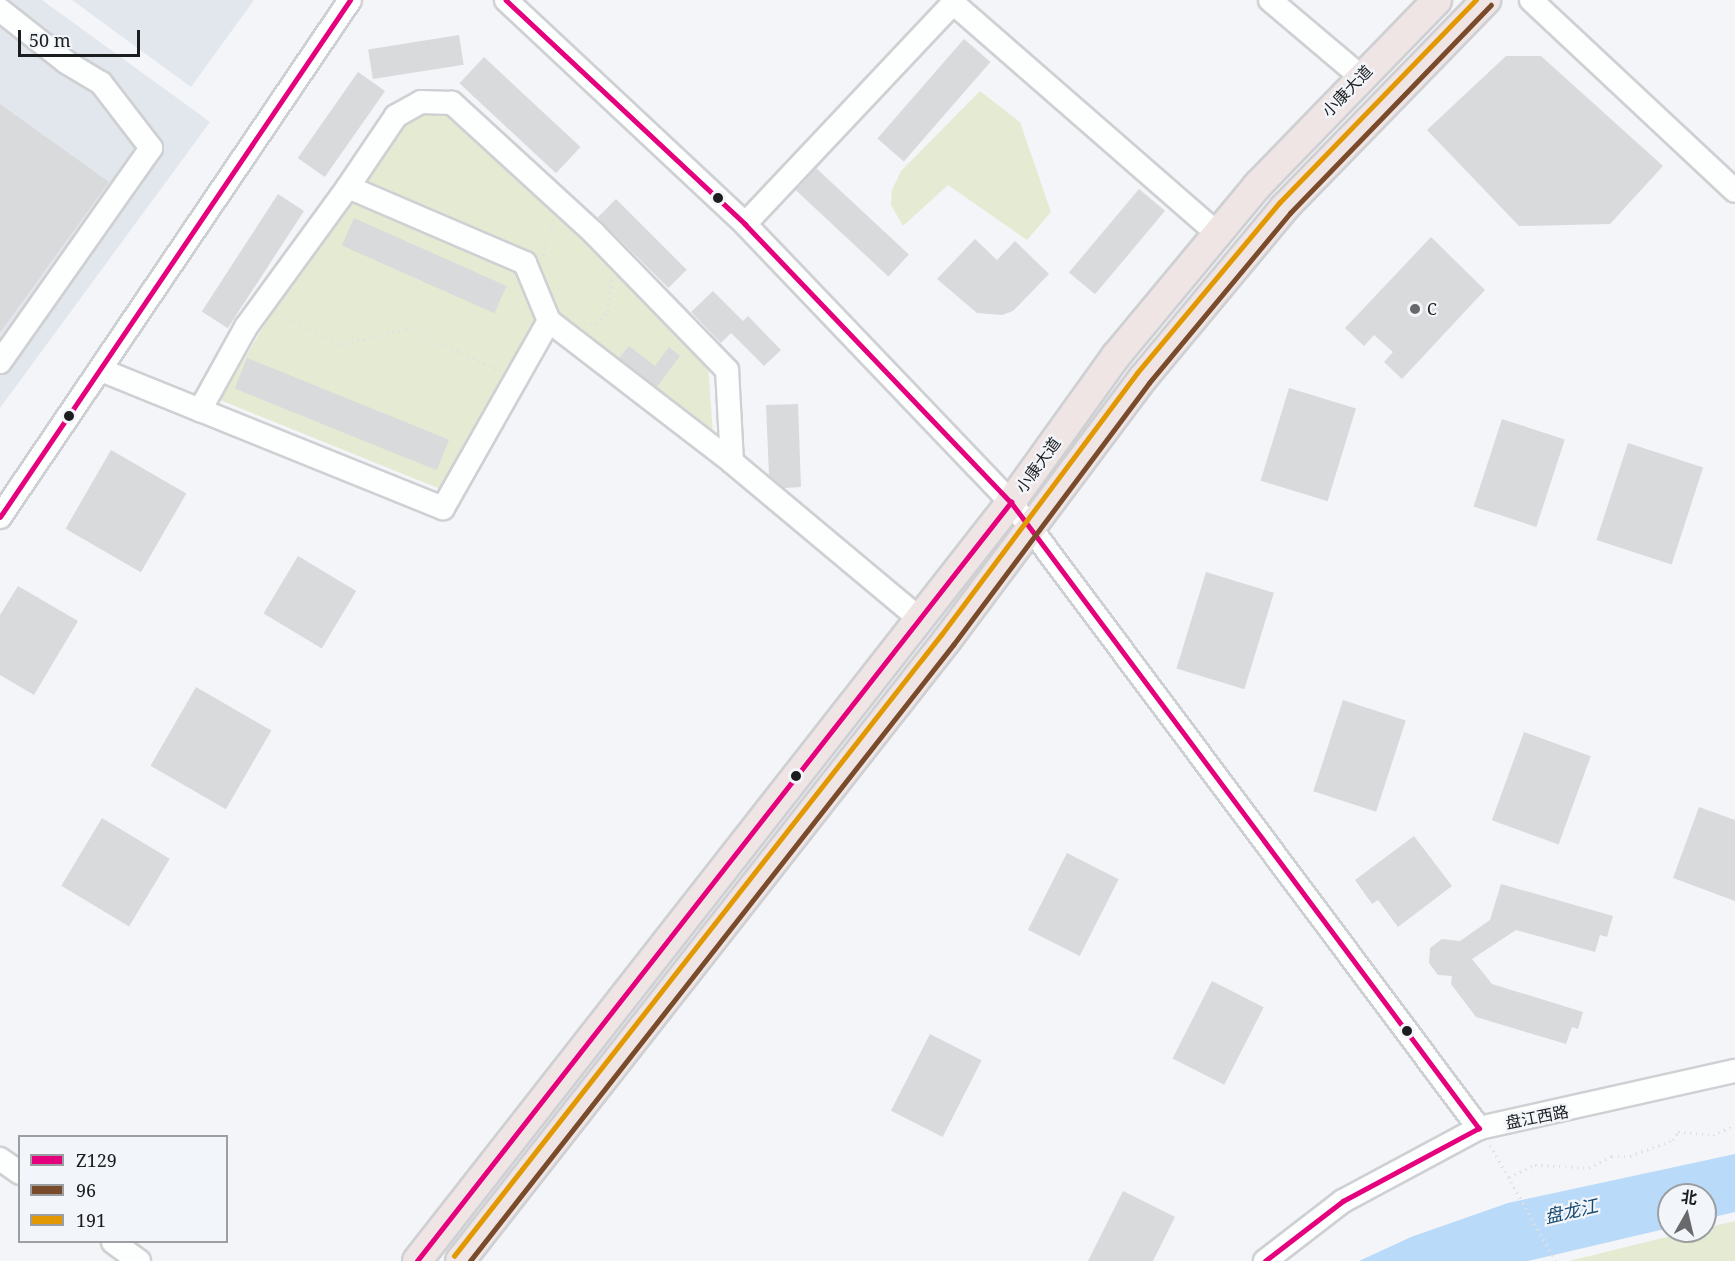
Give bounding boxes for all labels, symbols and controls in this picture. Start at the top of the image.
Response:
scale bar [21,18,142,56]
text: 50 m [29,28,71,52]
street label: 小康大道 [1318,61,1376,121]
unlabelled marker [712,192,724,204]
place label: C [1427,299,1437,319]
marker: C [1408,302,1422,316]
unlabelled marker [63,410,75,422]
street label: 小康大道 [1011,433,1065,497]
unlabelled marker [790,770,802,782]
unlabelled marker [1401,1025,1413,1037]
street label: 盘江西路 [1504,1101,1570,1133]
legend [18,1135,228,1243]
text: Z129 [76,1148,117,1172]
text: 96 [76,1178,96,1202]
north arrow [1657,1183,1717,1243]
text: 北 [1680,1185,1699,1209]
water label: 盘龙江 [1542,1194,1600,1228]
text: 191 [76,1208,106,1232]

